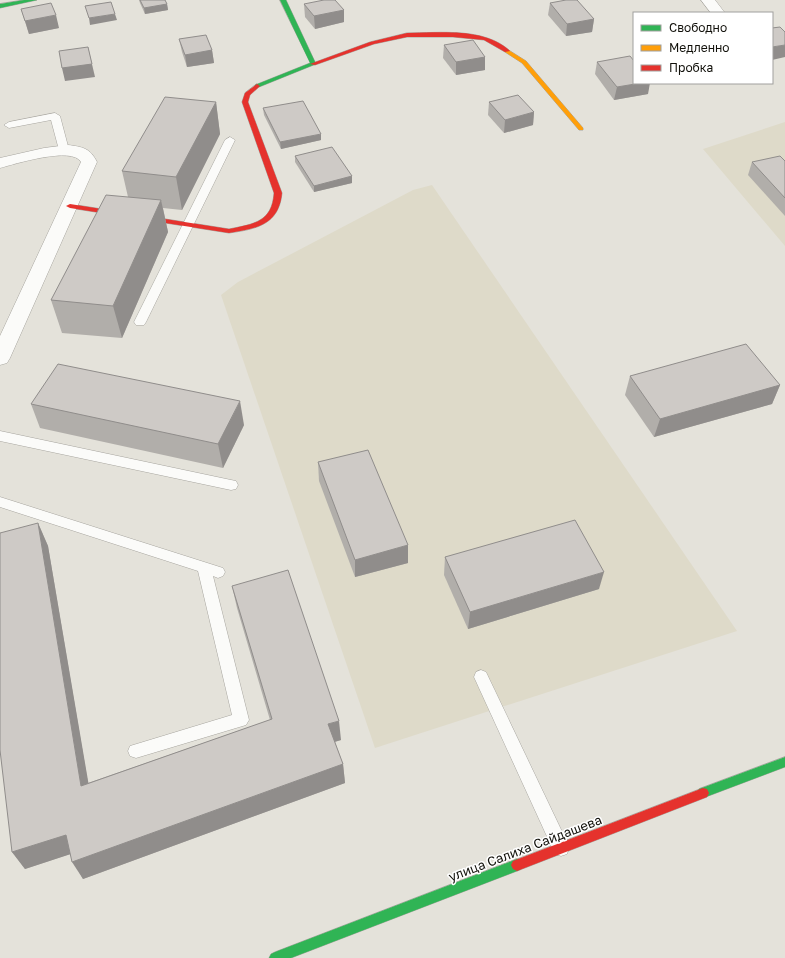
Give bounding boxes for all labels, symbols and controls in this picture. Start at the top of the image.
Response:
legend [633,12,773,84]
text: Свободно [669,20,727,35]
text: Медленно [669,40,729,55]
text: Пробка [669,60,713,75]
street label: улица Салиха Сайдашева [446,811,604,885]

